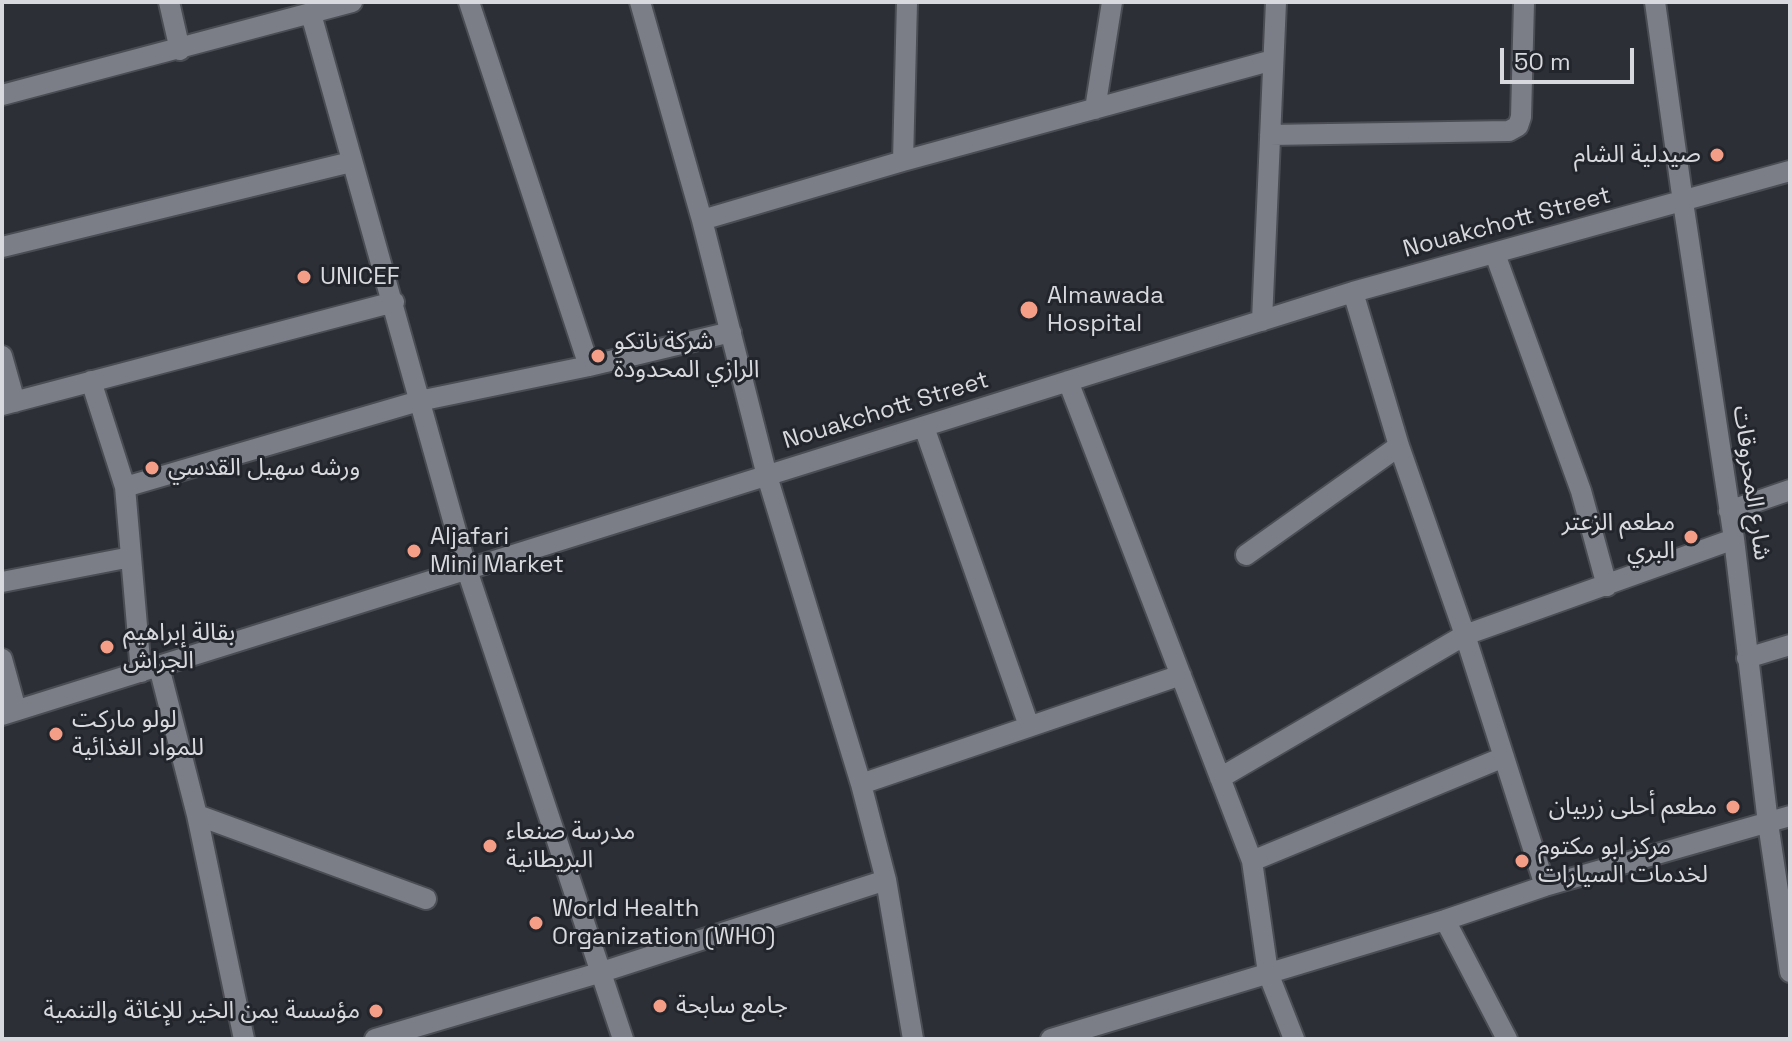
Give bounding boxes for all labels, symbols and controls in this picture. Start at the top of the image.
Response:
scale bar [1504,32,1638,82]
text: 50 m [1514,46,1571,77]
place label: صيدلية الشام [1574,141,1701,169]
marker: صيدلية الشام [1708,146,1726,164]
street label: Nouakchott Street [1400,181,1614,265]
place label: UNICEF [320,263,400,291]
marker: UNICEF [295,268,313,286]
place label: Almawada Hospital [1047,282,1164,338]
marker: Almawada Hospital [1018,299,1040,321]
place label: شركة ناتكو الرازي المحدودة [614,328,760,384]
marker: شركة ناتكو الرازي المحدودة [589,347,607,365]
street label: Nouakchott Street [780,366,992,456]
street label: شارع المحروقات [1726,404,1776,562]
place label: ورشه سهيل القدسي [168,454,360,482]
marker: ورشه سهيل القدسي [143,459,161,477]
place label: مطعم الزعتر البري [1562,509,1675,565]
place label: Aljafari Mini Market [430,523,564,579]
marker: مطعم الزعتر البري [1682,528,1700,546]
marker: Aljafari Mini Market [405,542,423,560]
place label: بقالة إبراهيم الجراش [123,619,235,675]
marker: بقالة إبراهيم الجراش [98,638,116,656]
place label: لولو ماركت للمواد الغذائية [72,706,204,762]
marker: لولو ماركت للمواد الغذائية [47,725,65,743]
place label: مطعم أحلى زربيان [1549,793,1717,821]
marker: مطعم أحلى زربيان [1724,798,1742,816]
place label: مدرسة صنعاء البريطانية [506,818,635,874]
place label: مركز ابو مكتوم لخدمات السيارات [1538,833,1708,889]
marker: مدرسة صنعاء البريطانية [481,837,499,855]
marker: مركز ابو مكتوم لخدمات السيارات [1513,852,1531,870]
place label: World Health Organization (WHO) [552,895,775,951]
marker: World Health Organization (WHO) [527,914,545,932]
place label: جامع سابحة [676,992,788,1020]
place label: مؤسسة يمن الخير للإغاثة والتنمية [43,997,360,1025]
marker: جامع سابحة [651,997,669,1015]
marker: مؤسسة يمن الخير للإغاثة والتنمية [367,1002,385,1020]

